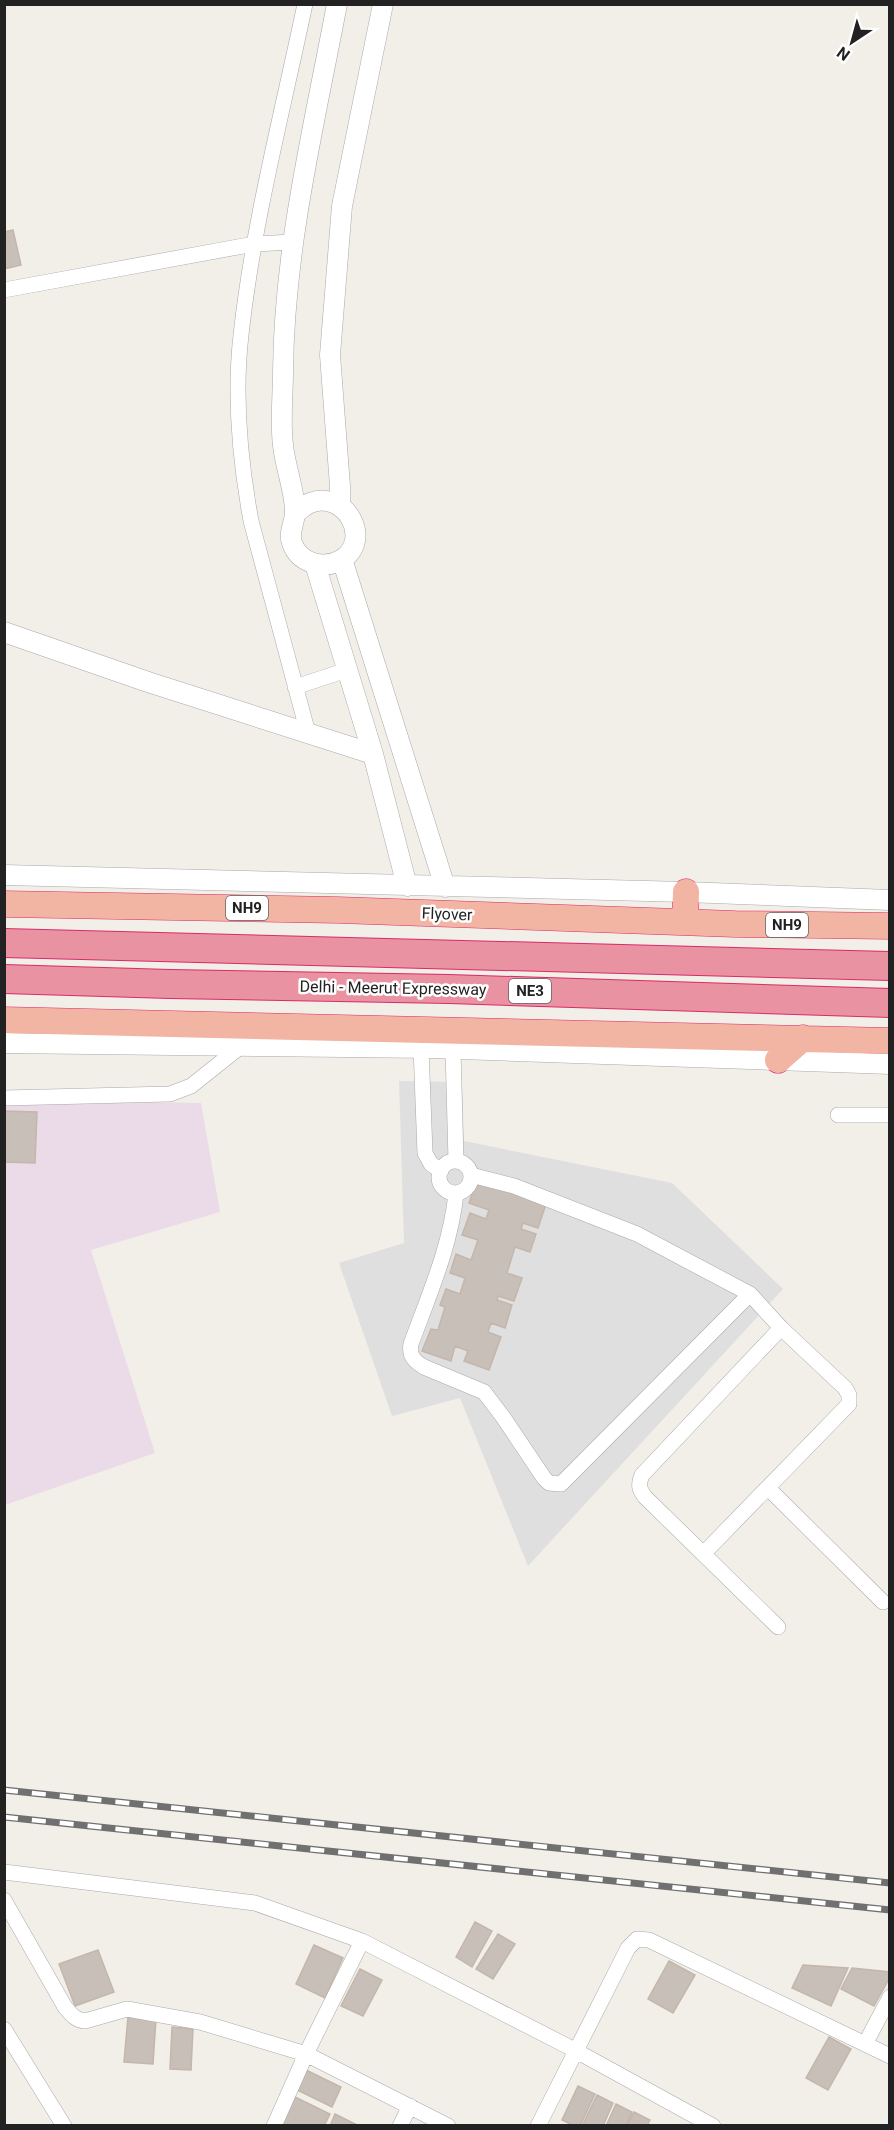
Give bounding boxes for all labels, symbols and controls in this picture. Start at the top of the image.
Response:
north arrow [822,12,882,72]
text: N [833,43,854,65]
road number: NH9 [226,896,268,920]
street label: Flyover [421,904,473,924]
road number: NH9 [766,913,808,937]
street label: Delhi - Meerut Expressway [299,977,487,999]
road number: NE3 [509,979,551,1003]

